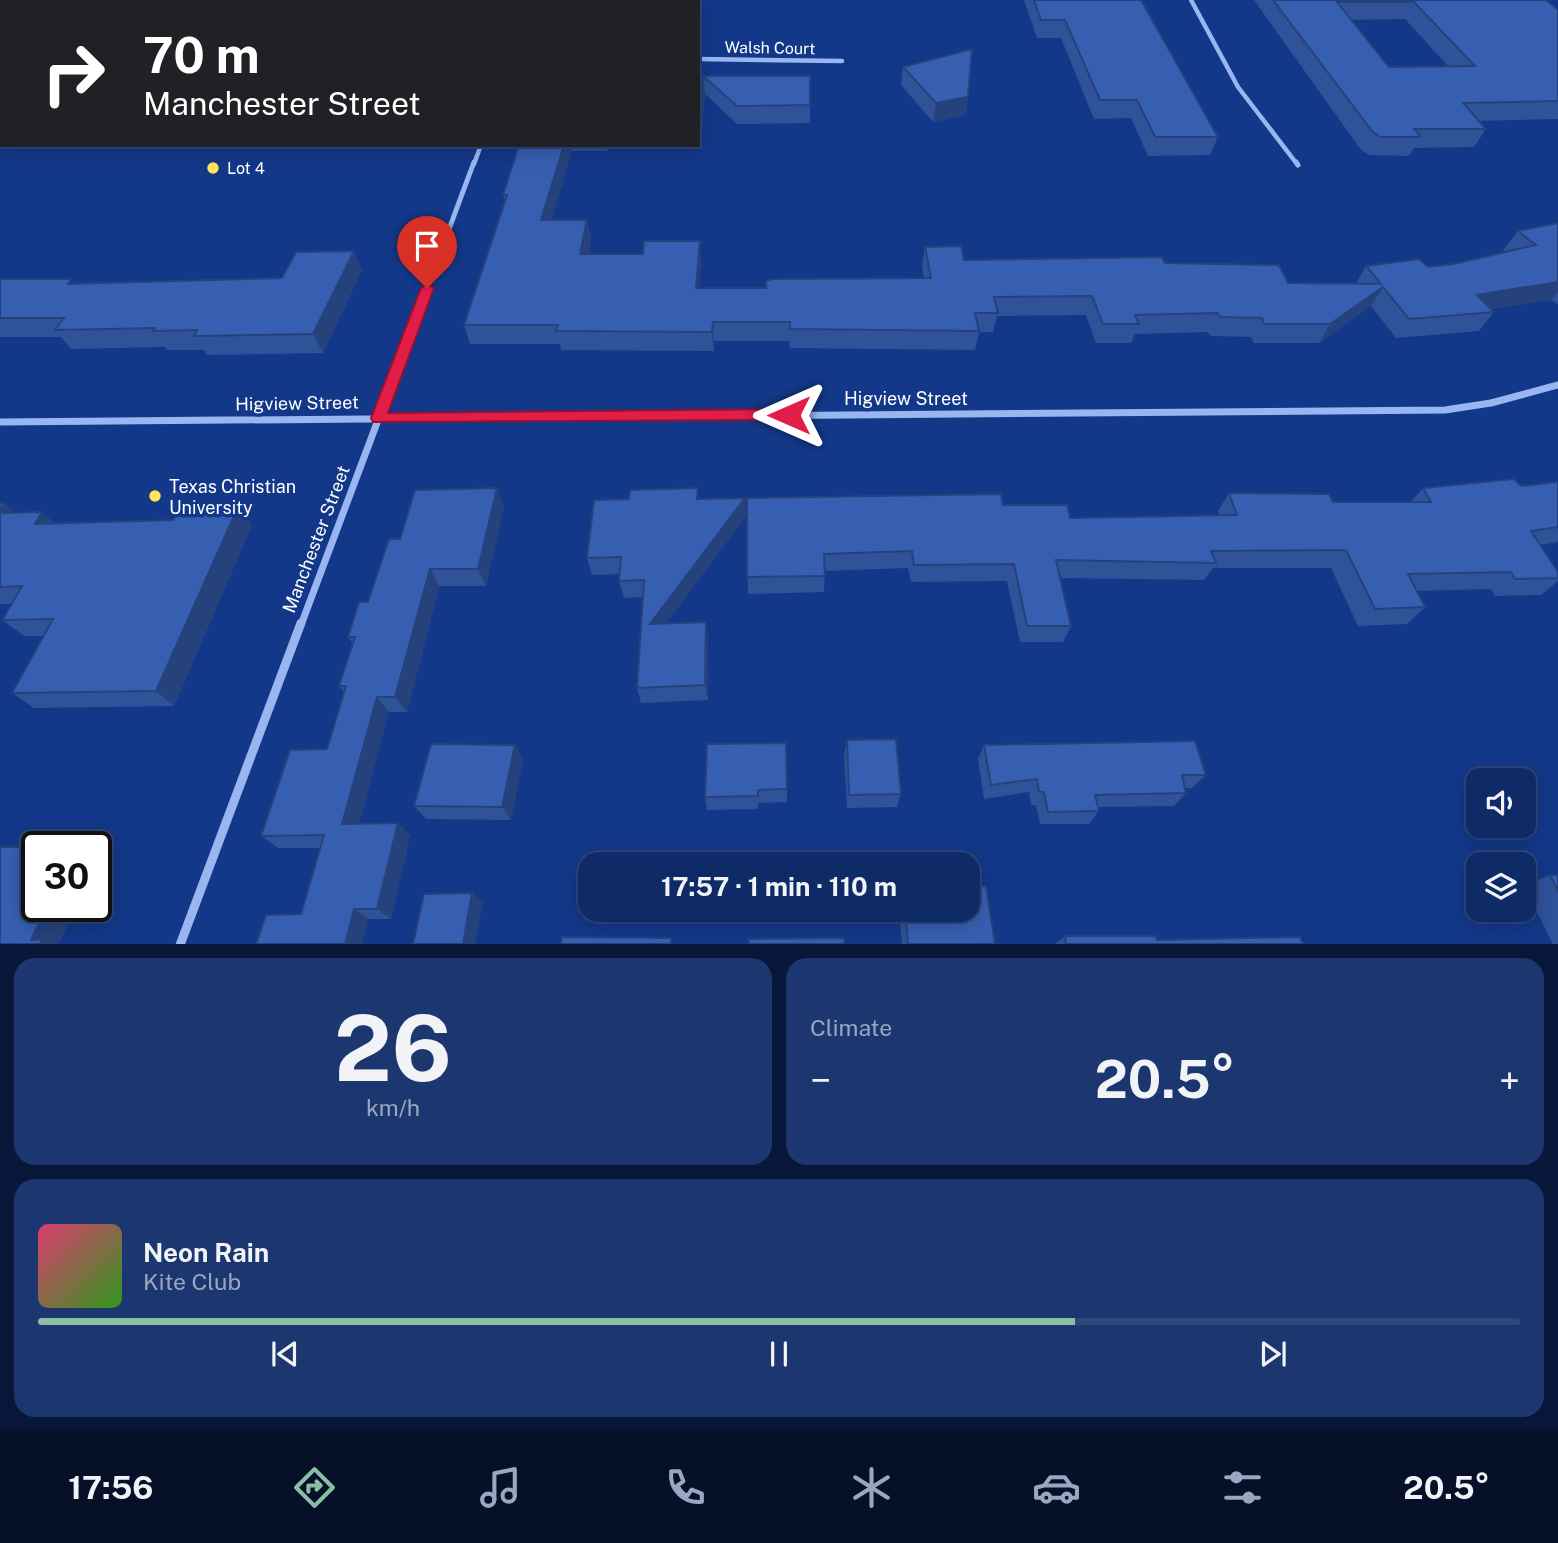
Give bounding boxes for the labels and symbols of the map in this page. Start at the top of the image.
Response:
street label: Walsh Court [724,38,816,58]
place label: Lot 4 [227,159,265,178]
marker: Lot 4 [205,160,221,176]
pin [397,216,457,288]
position arrow [752,378,826,452]
street label: Higview Street [844,388,968,409]
street label: Higview Street [235,391,359,415]
street label: Manchester Street [278,462,354,616]
place label: Texas Christian University [169,476,296,518]
marker: Texas Christian University [147,488,163,504]
speed limit sign: 30 [21,831,112,922]

